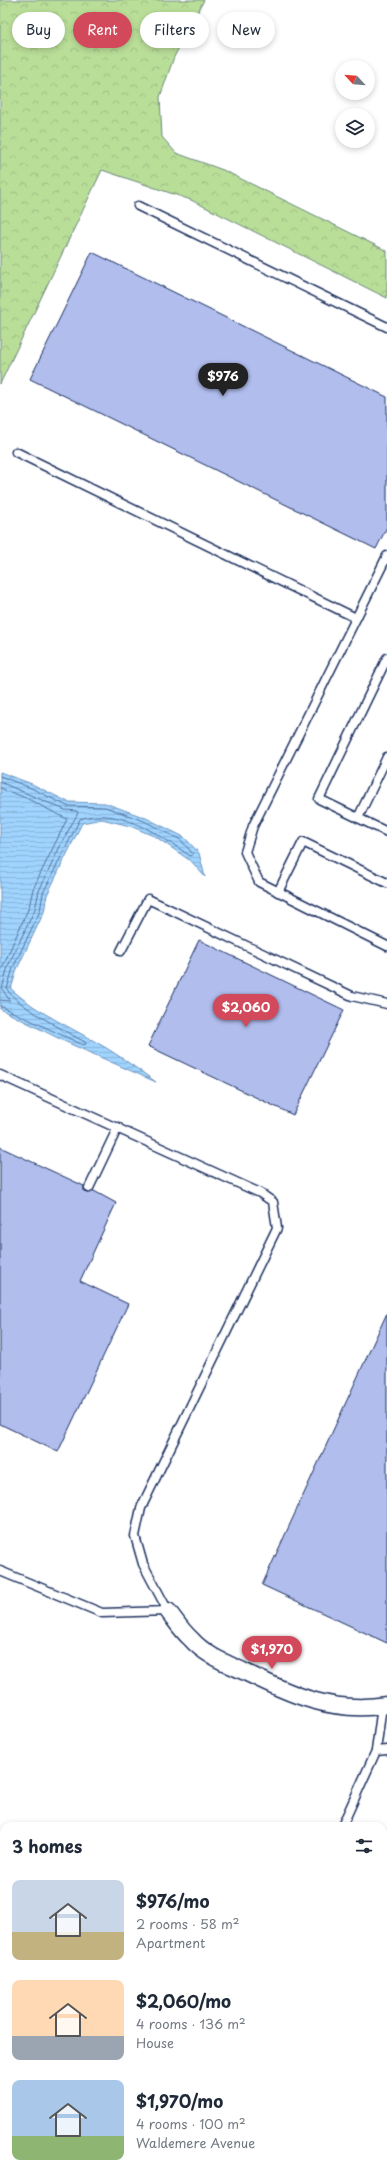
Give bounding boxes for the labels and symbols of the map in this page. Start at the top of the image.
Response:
north arrow [335,60,375,100]
pin: $976 [199,363,247,397]
pin: $2,060 [213,994,279,1028]
pin: $1,970 [239,1636,305,1670]

